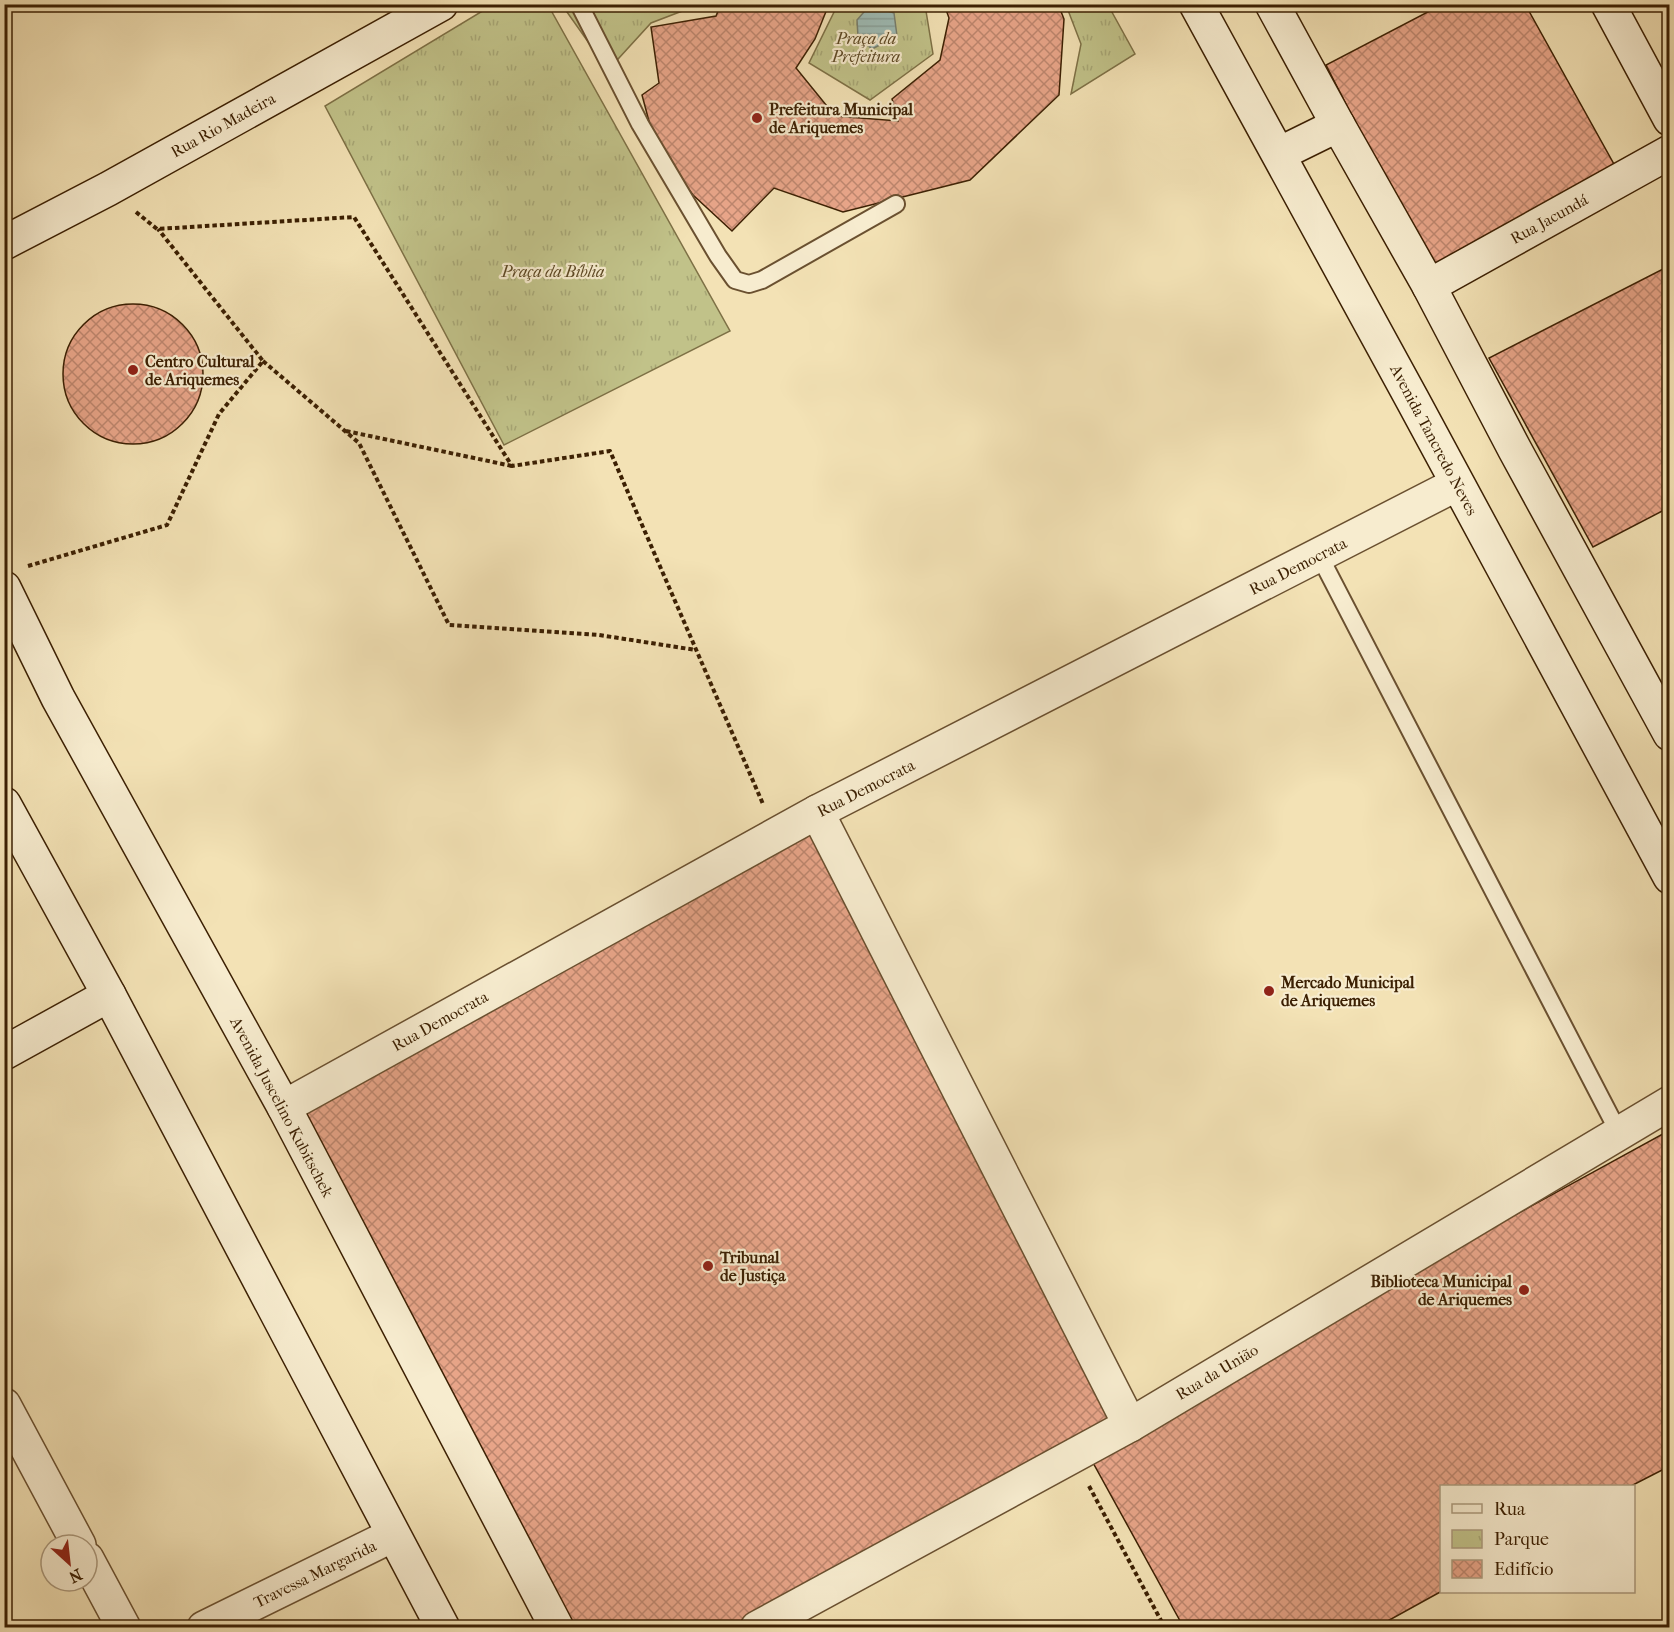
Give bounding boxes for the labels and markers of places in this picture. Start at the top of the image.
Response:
place label: Prefeitura Municipal de Ariquemes [769,100,914,138]
marker: Prefeitura Municipal de Ariquemes [750,111,764,125]
place label: Centro Cultural de Ariquemes [145,352,255,390]
marker: Centro Cultural de Ariquemes [126,363,140,377]
place label: Mercado Municipal de Ariquemes [1280,973,1415,1011]
marker: Mercado Municipal de Ariquemes [1262,984,1276,998]
place label: Tribunal de Justiça [719,1248,786,1286]
marker: Tribunal de Justiça [701,1259,715,1273]
place label: Biblioteca Municipal de Ariquemes [1370,1272,1513,1310]
marker: Biblioteca Municipal de Ariquemes [1517,1283,1531,1297]

